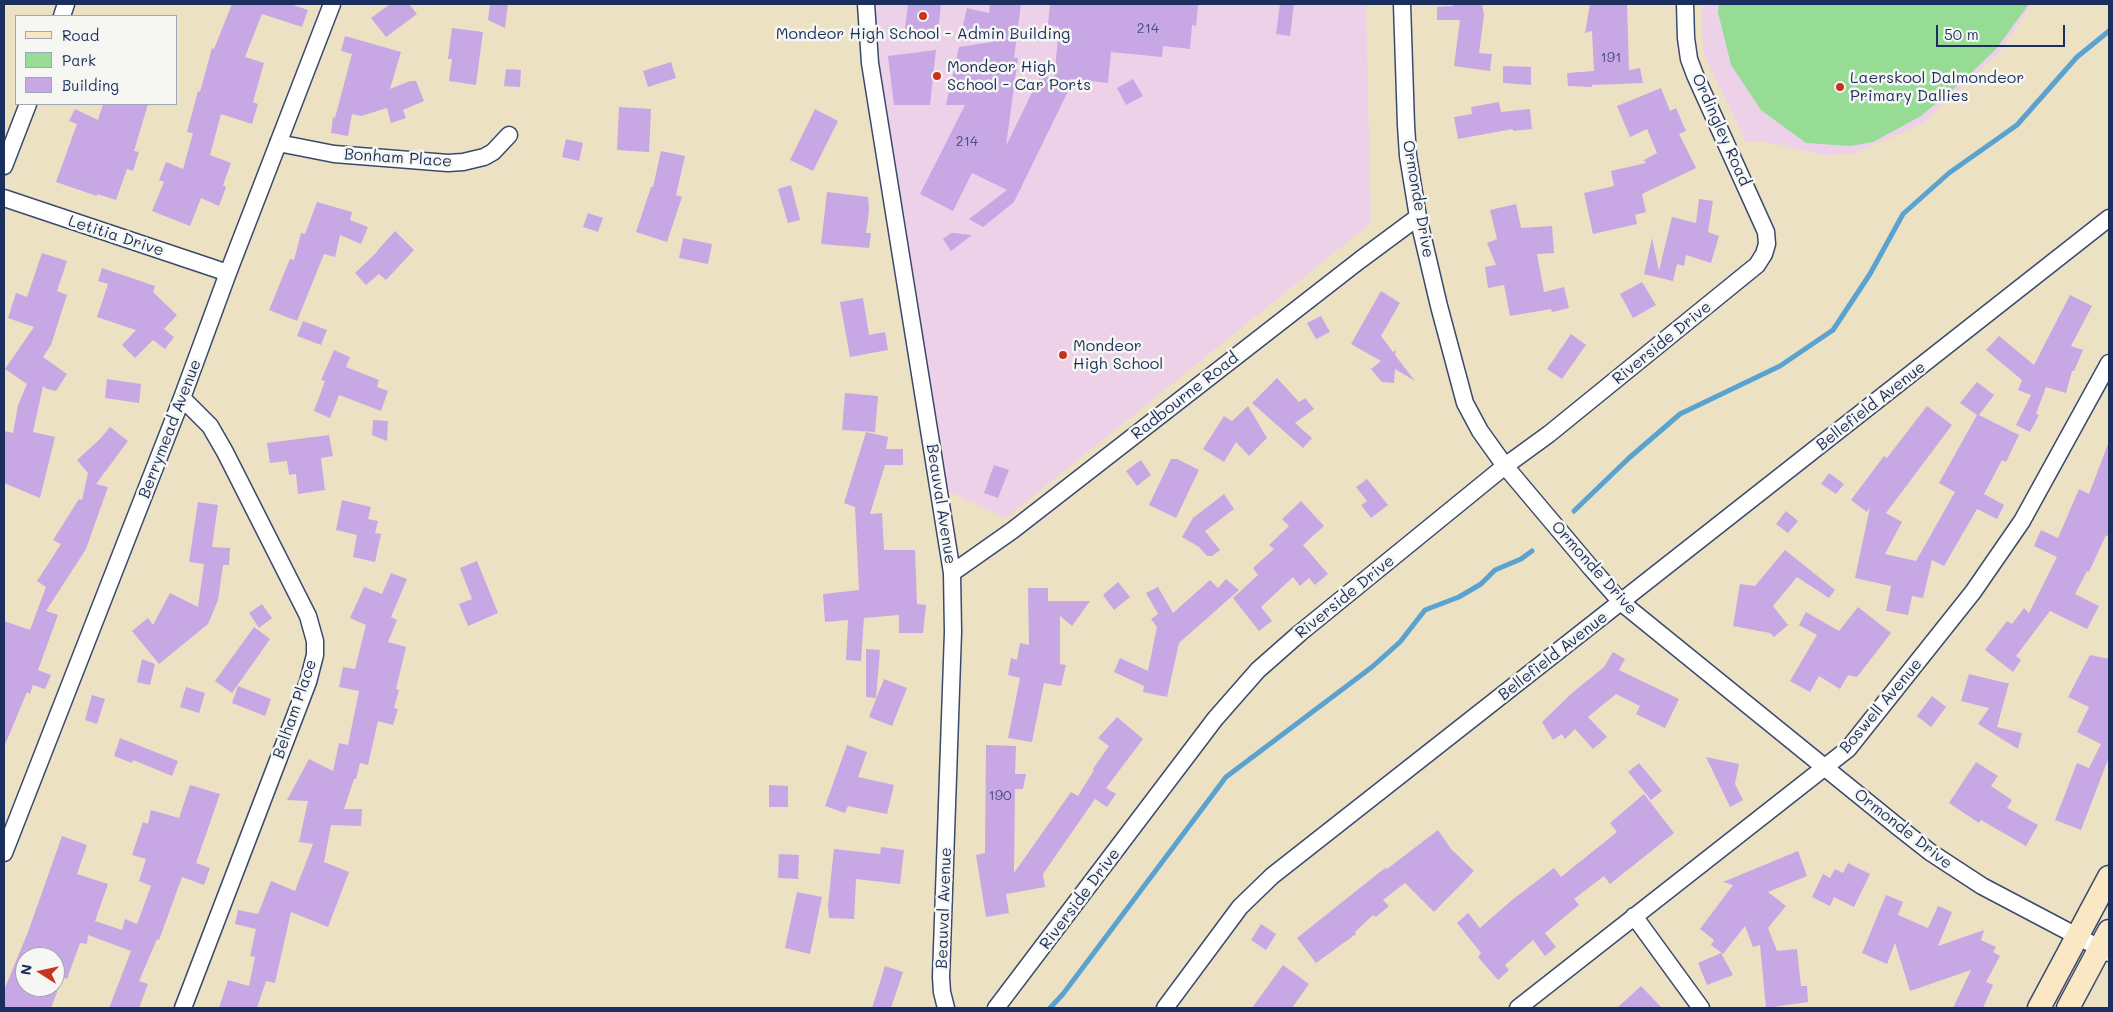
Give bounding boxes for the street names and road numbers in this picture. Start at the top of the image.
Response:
street label: Ordingley Road [1688,71,1754,189]
street label: Ormonde Drive [1398,139,1438,259]
street label: Bonham Place [343,145,453,171]
street label: Letitia Drive [66,211,166,261]
street label: Riverside Drive [1609,297,1715,389]
street label: Radbourne Road [1128,348,1242,444]
street label: Berrymead Avenue [135,357,205,501]
street label: Bellefield Avenue [1813,357,1929,455]
street label: Beauval Avenue [922,443,960,565]
street label: Ormonde Drive [1547,517,1641,619]
street label: Riverside Drive [1292,551,1398,643]
street label: Bellefield Avenue [1495,607,1611,705]
street label: Boswell Avenue [1836,655,1926,757]
street label: Belham Place [269,657,321,761]
street label: Ormonde Drive [1850,785,1956,873]
street label: Riverside Drive [1036,845,1124,953]
street label: Beauval Avenue [932,847,956,969]

